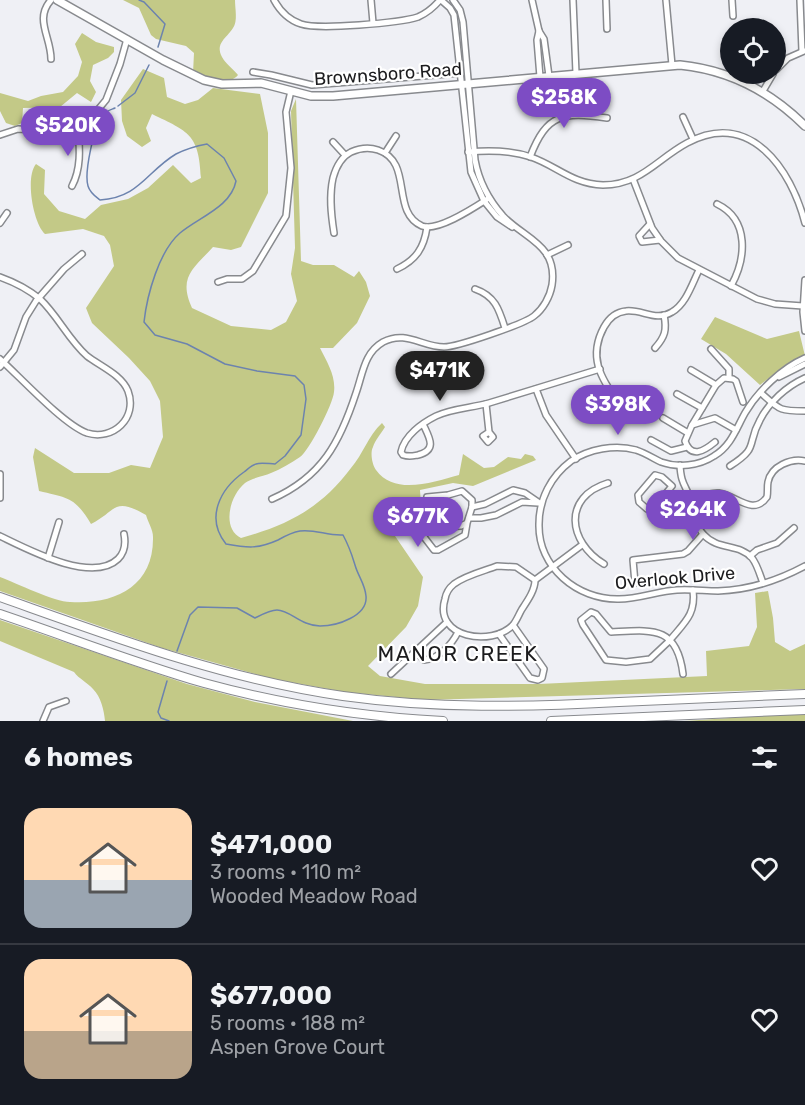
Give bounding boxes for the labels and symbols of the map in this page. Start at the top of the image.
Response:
street label: Brownsboro Road [313,58,463,90]
pin: $258K [522,78,606,129]
pin: $520K [26,106,110,157]
pin: $471K [398,351,482,402]
pin: $398K [576,385,660,436]
pin: $264K [651,490,735,541]
pin: $677K [376,497,460,548]
street label: Overlook Drive [614,562,736,594]
district label: MANOR CREEK [378,641,538,666]

